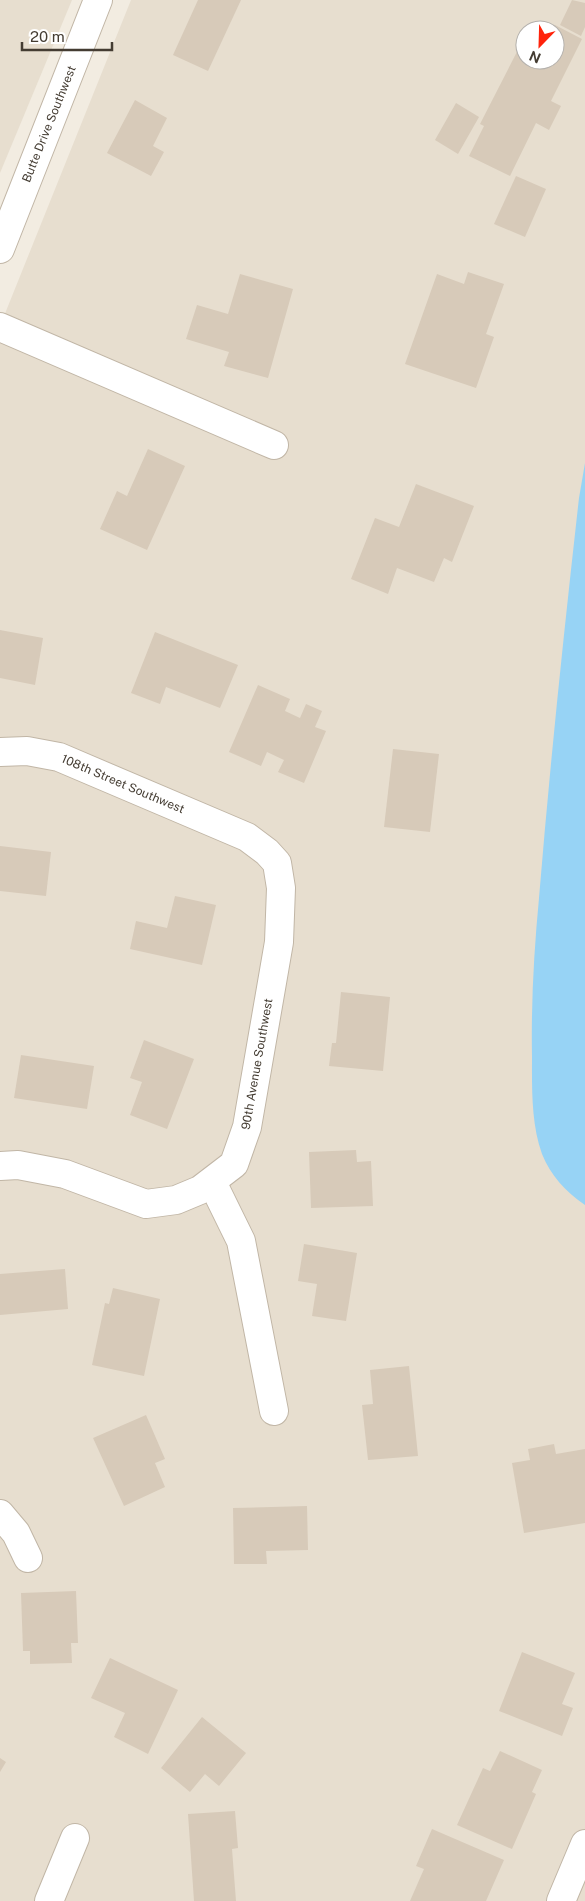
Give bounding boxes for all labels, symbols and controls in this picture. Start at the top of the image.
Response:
scale bar [22,20,112,52]
north arrow [515,20,565,70]
text: 20 m [30,28,65,45]
text: N [527,47,543,66]
street label: Butte Drive Southwest [19,63,79,184]
street label: 108th Street Southwest [59,752,187,816]
street label: 90th Avenue Southwest [239,997,276,1131]

